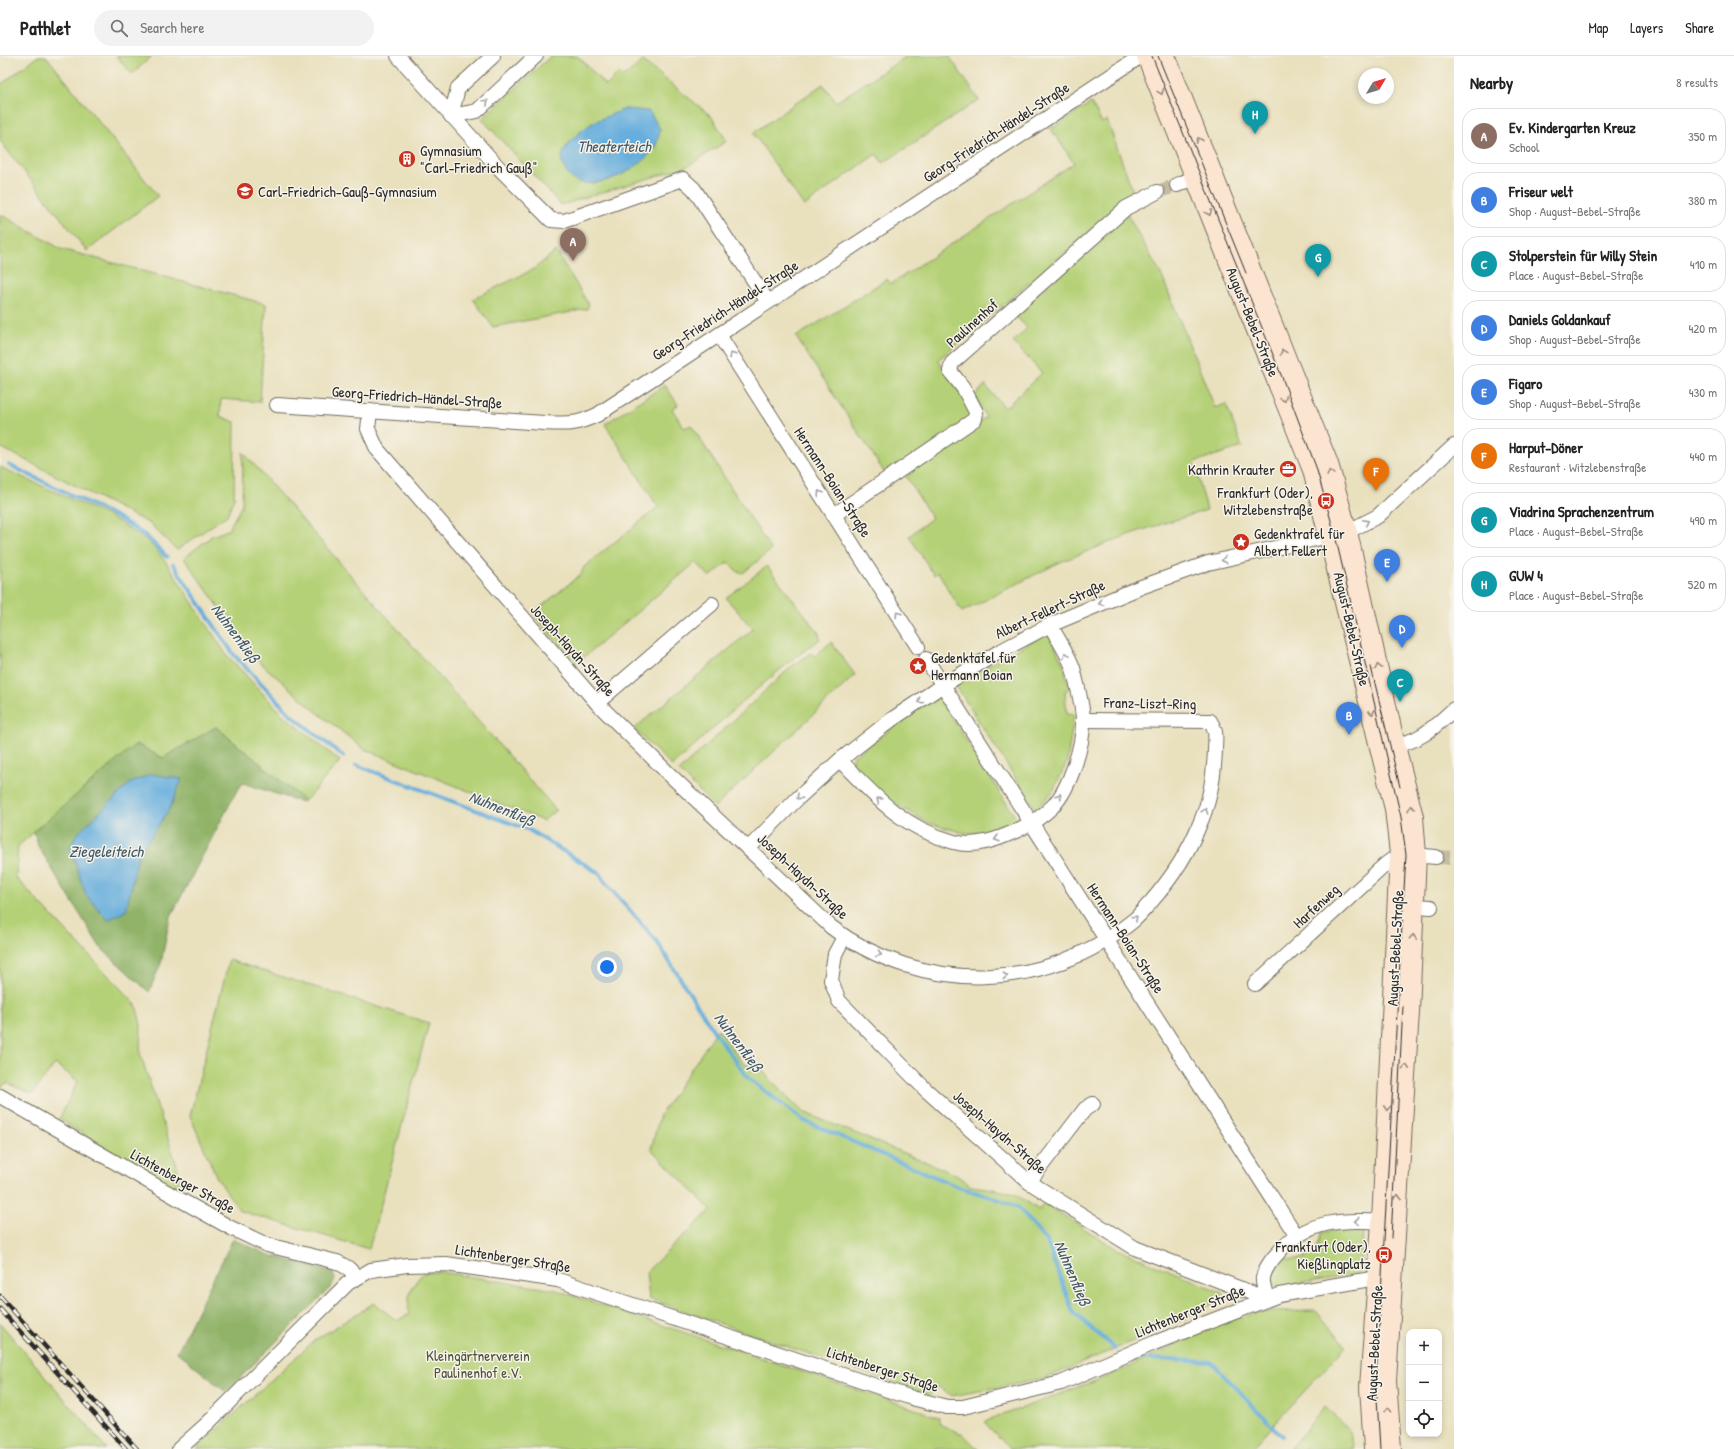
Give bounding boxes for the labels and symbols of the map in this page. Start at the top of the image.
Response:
north arrow [1358,68,1394,104]
street label: Georg-Friedrich-Händel-Straße [919,77,1073,187]
one-way arrow [1157,89,1165,96]
one-way arrow [482,100,489,107]
pin: H [1242,101,1268,134]
water label: Theaterteich [577,135,652,157]
one-way arrow [1195,137,1203,144]
place label: Gymnasium "Carl-Friedrich Gauß" [420,140,537,178]
building icon: Gymnasium "Carl-Friedrich Gauß" [397,149,417,169]
school or university icon: Carl-Friedrich-Gauß-Gymnasium [235,181,255,201]
place label: Carl-Friedrich-Gauß-Gymnasium [258,181,437,202]
one-way arrow [1204,209,1212,217]
pin: A [560,228,586,261]
pin: G [1305,244,1331,277]
street label: Georg-Friedrich-Händel-Straße [648,255,802,365]
street label: August-Bebel-Straße [1221,264,1285,380]
street label: Paulinenhof [941,293,1003,352]
one-way arrow [1280,348,1288,355]
one-way arrow [729,352,737,359]
street label: Georg-Friedrich-Händel-Straße [331,381,503,413]
one-way arrow [1280,395,1288,402]
street label: Hermann-Boian-Straße [789,423,877,541]
pin: F [1363,458,1389,491]
place label: Kathrin Krauter [1188,459,1275,480]
office icon: Kathrin Krauter [1278,459,1298,479]
one-way arrow [1326,470,1335,477]
place label: Frankfurt (Oder), Witzlebenstraße [1217,482,1313,520]
one-way arrow [817,490,825,497]
bus stop icon: Frankfurt (Oder), Witzlebenstraße [1316,491,1336,511]
one-way arrow [1362,519,1369,527]
place label: Gedenktrafel für Albert Fellert [1254,523,1345,561]
place icon: Gedenktrafel für Albert Fellert [1231,532,1251,552]
pin: E [1374,549,1400,582]
one-way arrow [1220,555,1227,563]
street label: August-Bebel-Straße [1329,570,1375,688]
street label: Albert-Fellert-Straße [992,574,1108,644]
water label: Nuhnenfließ [206,599,266,668]
street label: Joseph-Haydn-Straße [526,599,620,701]
one-way arrow [1098,599,1105,607]
one-way arrow [895,611,902,618]
pin: D [1389,615,1415,648]
place label: Gedenktafel für Hermann Boian [931,647,1016,685]
one-way arrow [1063,652,1071,659]
place icon: Gedenktafel für Hermann Boian [908,656,928,676]
one-way arrow [1374,664,1382,670]
pin: C [1387,669,1413,702]
street label: Franz-Liszt-Ring [1103,692,1197,714]
one-way arrow [917,696,924,703]
pin: B [1336,702,1362,735]
one-way arrow [1367,709,1375,715]
water label: Nuhnenfließ [466,785,539,831]
one-way arrow [796,793,804,800]
one-way arrow [1055,793,1062,800]
one-way arrow [876,797,884,804]
one-way arrow [1408,805,1416,811]
one-way arrow [1200,807,1209,814]
street label: Joseph-Haydn-Straße [753,828,853,924]
one-way arrow [993,834,1000,843]
water label: Ziegeleiteich [69,840,144,862]
street label: Hermann-Boian-Straße [1082,879,1170,997]
street label: Harfenweg [1288,879,1344,933]
street label: August-Bebel-Straße [1381,889,1409,1007]
one-way arrow [1130,916,1138,923]
one-way arrow [1408,934,1417,940]
one-way arrow [874,949,882,957]
your location [597,957,617,977]
one-way arrow [1002,971,1008,980]
water label: Nuhnenfließ [709,1008,769,1077]
one-way arrow [1401,1064,1410,1070]
street label: Joseph-Haydn-Straße [949,1085,1051,1179]
one-way arrow [1383,1105,1392,1111]
street label: Lichtenberger Straße [127,1144,239,1218]
one-way arrow [1393,1194,1402,1200]
one-way arrow [1354,1216,1360,1225]
place label: Frankfurt (Oder), Kießlingplatz [1275,1236,1372,1274]
water label: Nuhnenfließ [1049,1237,1097,1310]
street label: Lichtenberger Straße [454,1239,572,1277]
bus stop icon: Frankfurt (Oder), Kießlingplatz [1374,1245,1394,1265]
street label: Lichtenberger Straße [1132,1279,1248,1343]
street label: August-Bebel-Straße [1360,1284,1388,1402]
street label: Lichtenberger Straße [824,1341,942,1397]
park label: Kleingärtnerverein Paulinenhof e.V. [426,1345,530,1383]
one-way arrow [1383,1407,1392,1413]

